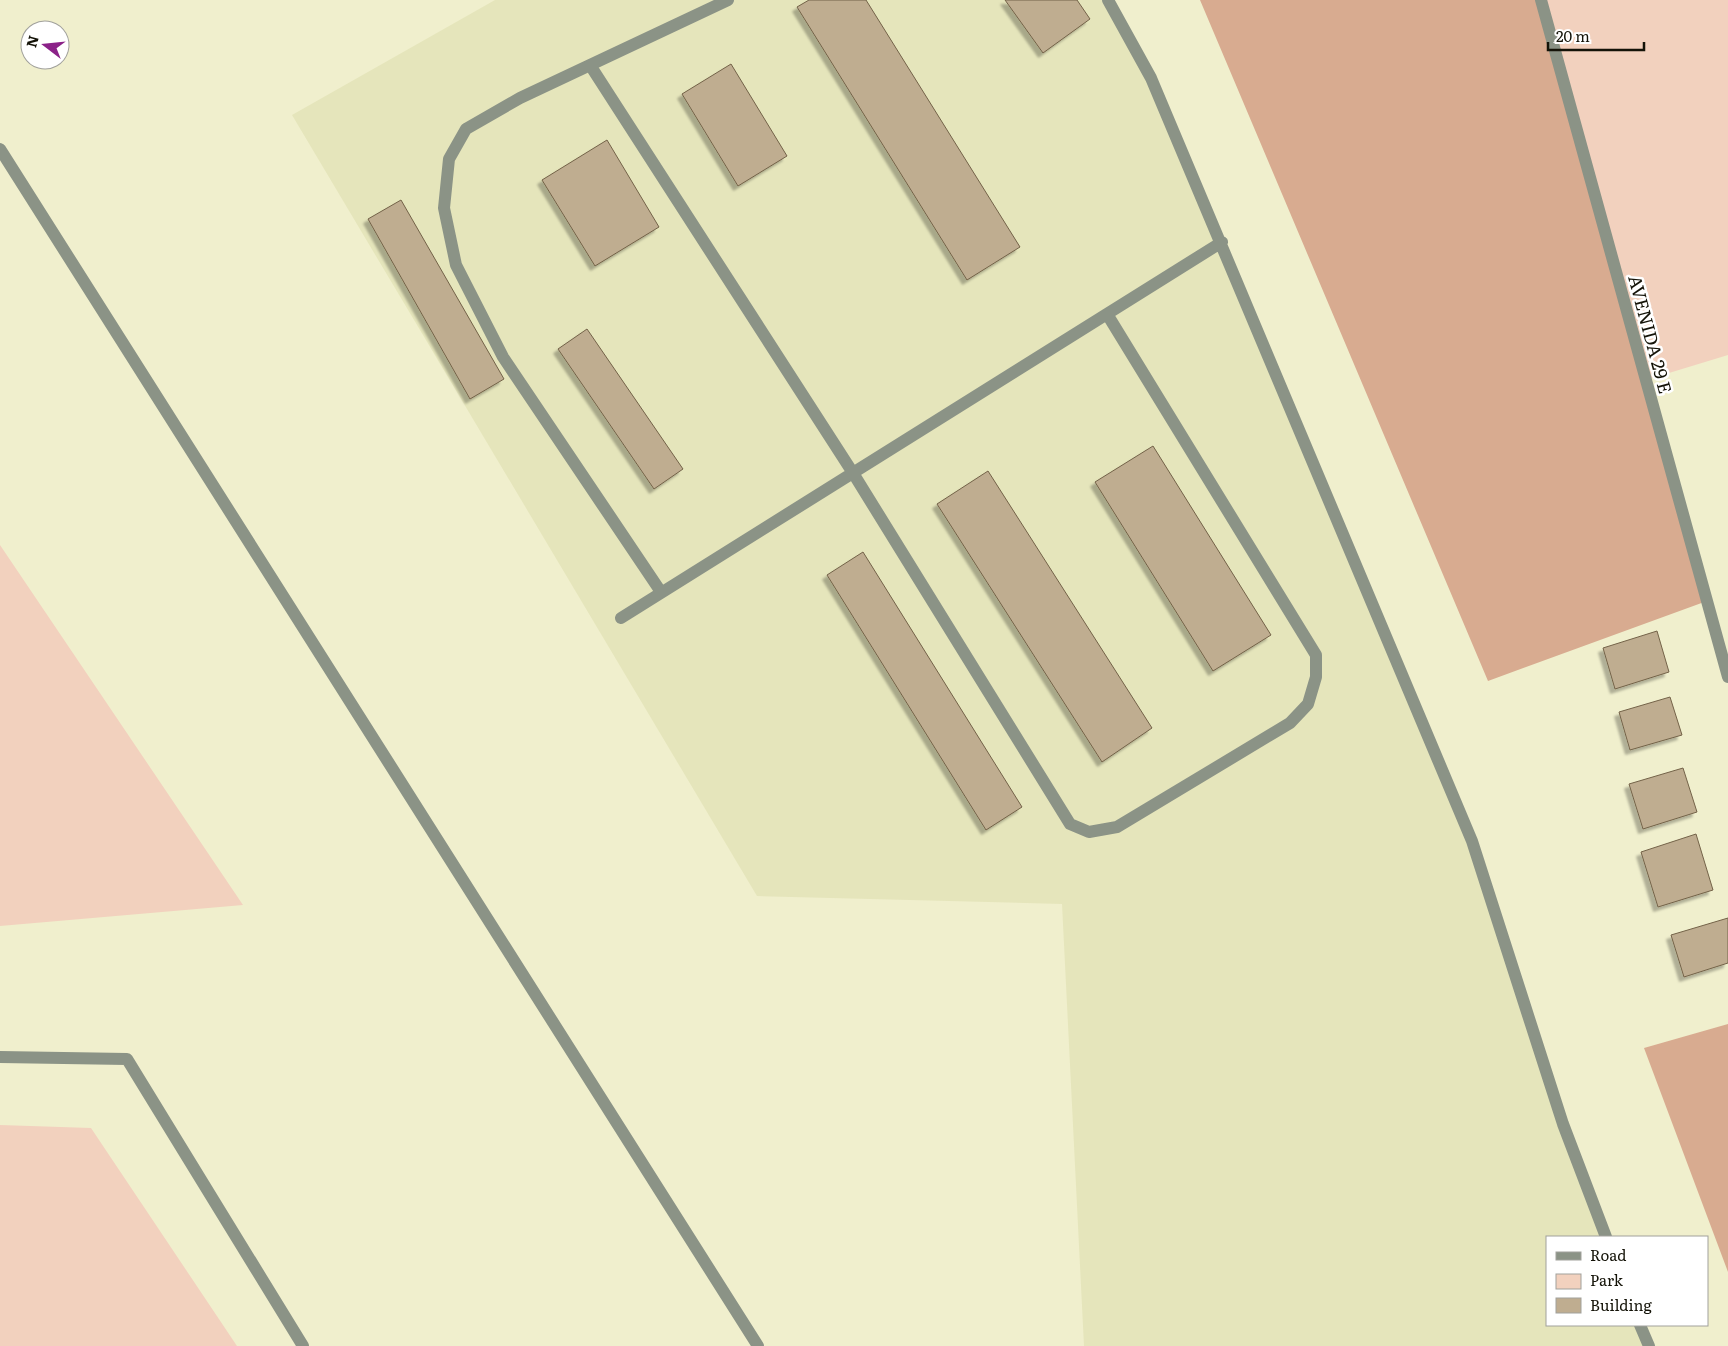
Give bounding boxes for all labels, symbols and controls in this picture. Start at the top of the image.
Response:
north arrow [20,20,70,70]
scale bar [1548,20,1644,52]
text: 20 m [1556,24,1590,47]
text: N [20,32,43,50]
street label: AVENIDA 29 E [1622,272,1680,396]
legend [1546,1236,1708,1326]
text: Road [1590,1243,1626,1266]
text: Park [1590,1268,1624,1291]
text: Building [1590,1293,1652,1316]

